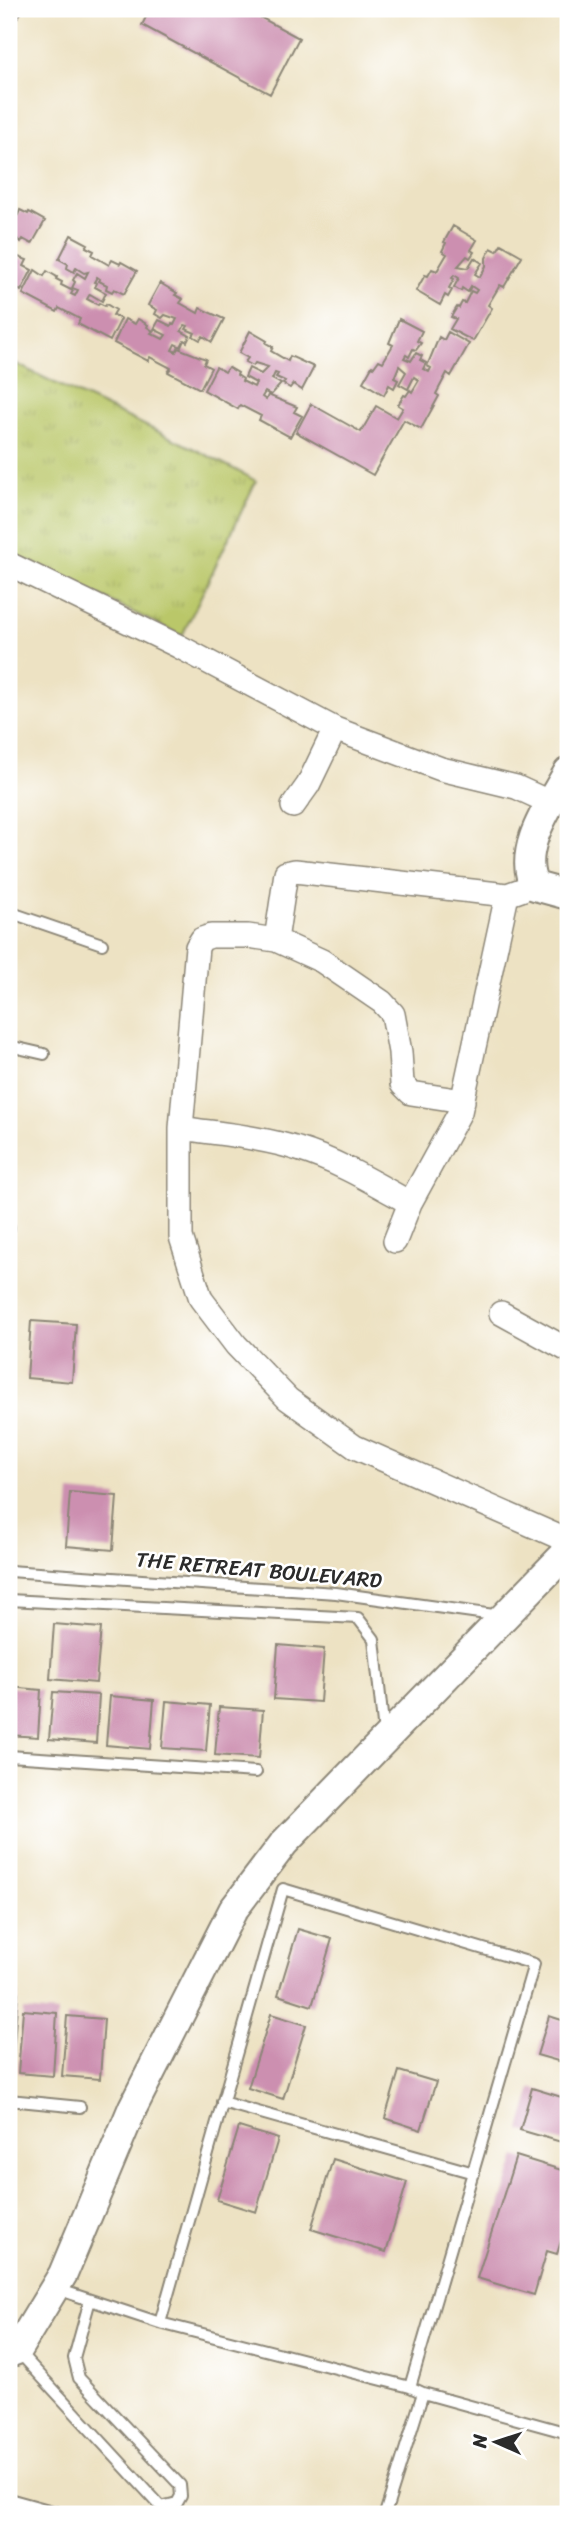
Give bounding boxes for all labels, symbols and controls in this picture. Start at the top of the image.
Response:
street label: THE RETREAT BOULEVARD [135,1540,384,1600]
north arrow [462,2408,532,2478]
text: N [463,2433,496,2450]

